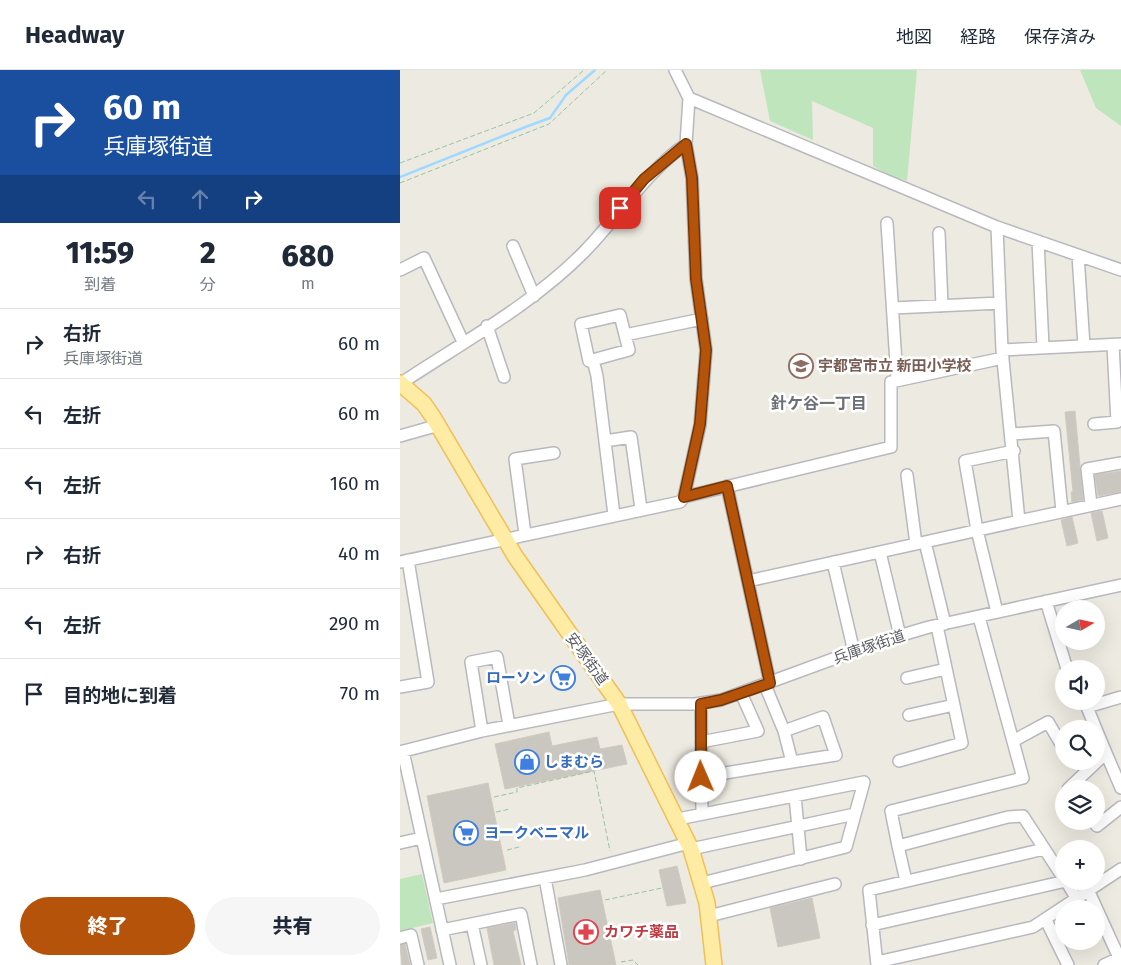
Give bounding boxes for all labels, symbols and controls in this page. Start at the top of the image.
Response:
text: Headway [25,21,124,49]
text: 地図 [896,26,932,48]
text: 経路 [960,26,996,48]
text: 保存済み [1024,26,1096,48]
text: 60 m [103,86,181,128]
icon: right [20,90,85,155]
text: 兵庫塚街道 [103,133,213,160]
icon: left [133,185,161,213]
icon: ahead [186,185,214,213]
icon: right [239,185,267,213]
pin [599,187,641,229]
icon: arrive [606,194,634,222]
text: 11:59 [66,235,134,271]
text: 2 [200,235,216,271]
text: 680 [282,238,334,274]
text: m [301,274,315,293]
text: 到着 [84,275,116,294]
text: 分 [200,275,216,294]
text: 右折 [63,322,101,345]
icon: right [20,330,48,358]
text: 60 m [338,332,380,355]
text: 兵庫塚街道 [63,349,143,368]
school or university icon: 宇都宮市立 新田小学校 [788,353,814,379]
place label: 宇都宮市立 新田小学校 [818,357,972,375]
district label: 針ケ谷一丁目 [771,394,867,413]
icon: left [20,400,48,428]
text: 60 m [338,402,380,425]
text: 左折 [63,404,101,427]
icon: left [20,470,48,498]
text: 160 m [330,472,380,495]
text: 左折 [63,474,101,497]
icon: right [20,540,48,568]
text: 40 m [338,542,380,565]
text: 右折 [63,544,101,567]
north arrow [1055,600,1105,650]
map controls [1055,600,1105,950]
icon: left [20,610,48,638]
text: 290 m [329,612,380,635]
text: 左折 [63,614,101,637]
street label: 兵庫塚街道 [831,626,907,668]
street label: 安塚街道 [562,629,612,689]
button: sound [1055,660,1105,710]
supermarket icon: ローソン [550,665,576,691]
place label: ローソン [486,669,546,687]
icon: arrive [20,680,48,708]
text: 70 m [340,682,380,705]
text: 目的地に到着 [63,684,177,707]
button: search [1055,720,1105,770]
shop icon: しまむら [514,749,540,775]
position arrow [674,750,726,802]
place label: しまむら [544,753,604,771]
button: layers [1055,780,1105,830]
supermarket icon: ヨークベニマル [453,820,479,846]
place label: ヨークベニマル [484,824,589,842]
button: + [1055,840,1105,890]
button: 終了 [20,897,195,955]
button: 共有 [205,897,380,955]
button: − [1055,900,1105,950]
pharmacy icon: カワチ薬品 [573,919,599,945]
place label: カワチ薬品 [604,923,679,941]

